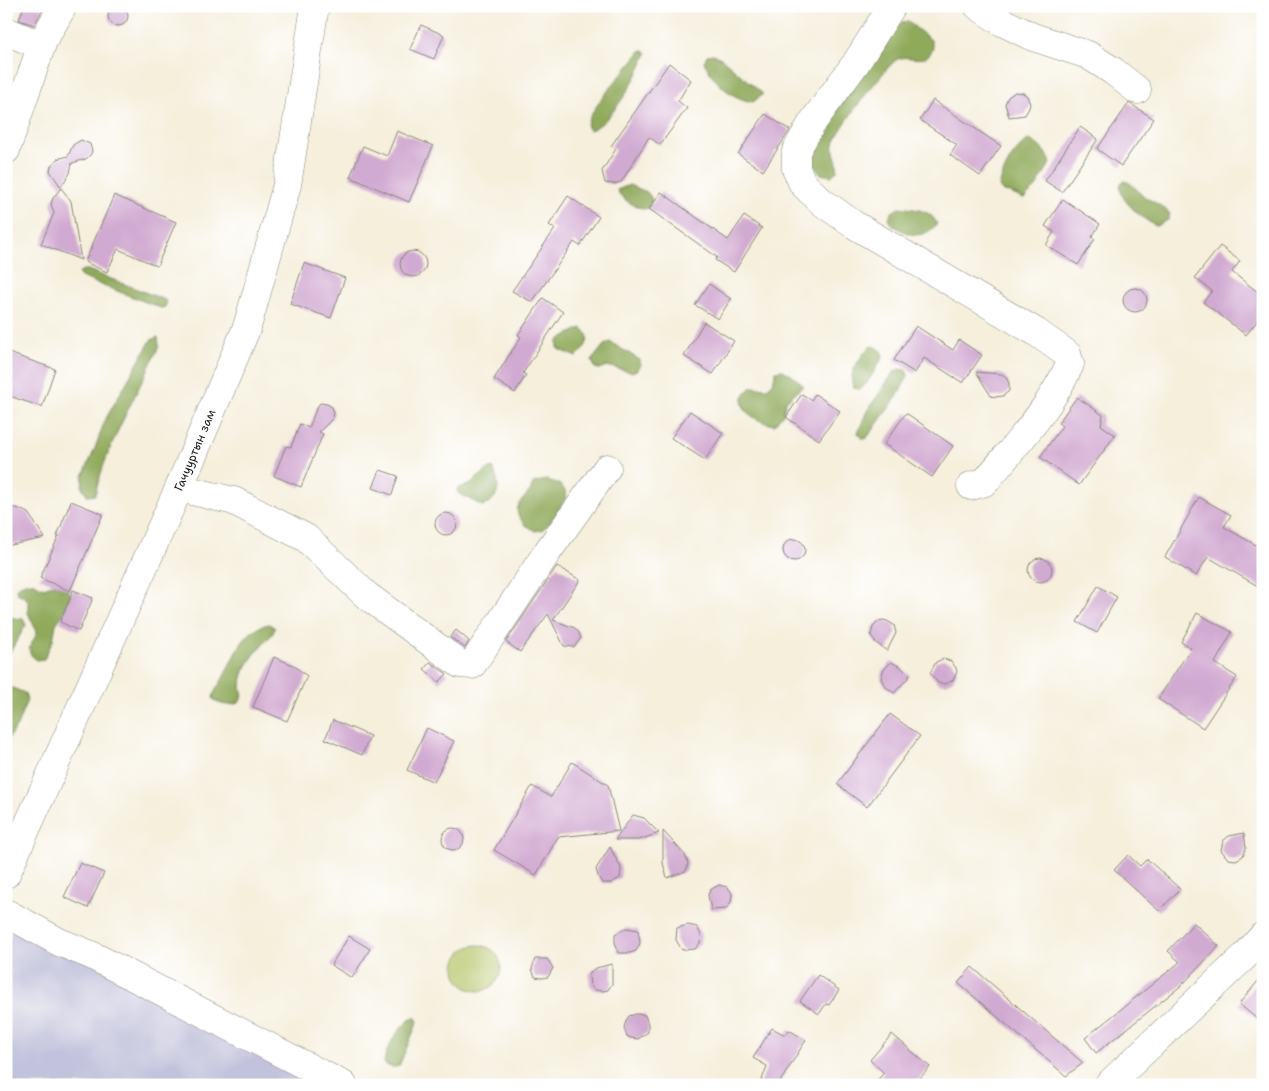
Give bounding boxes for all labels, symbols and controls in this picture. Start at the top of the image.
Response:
street label: Гачууртын зам [171,407,219,494]

